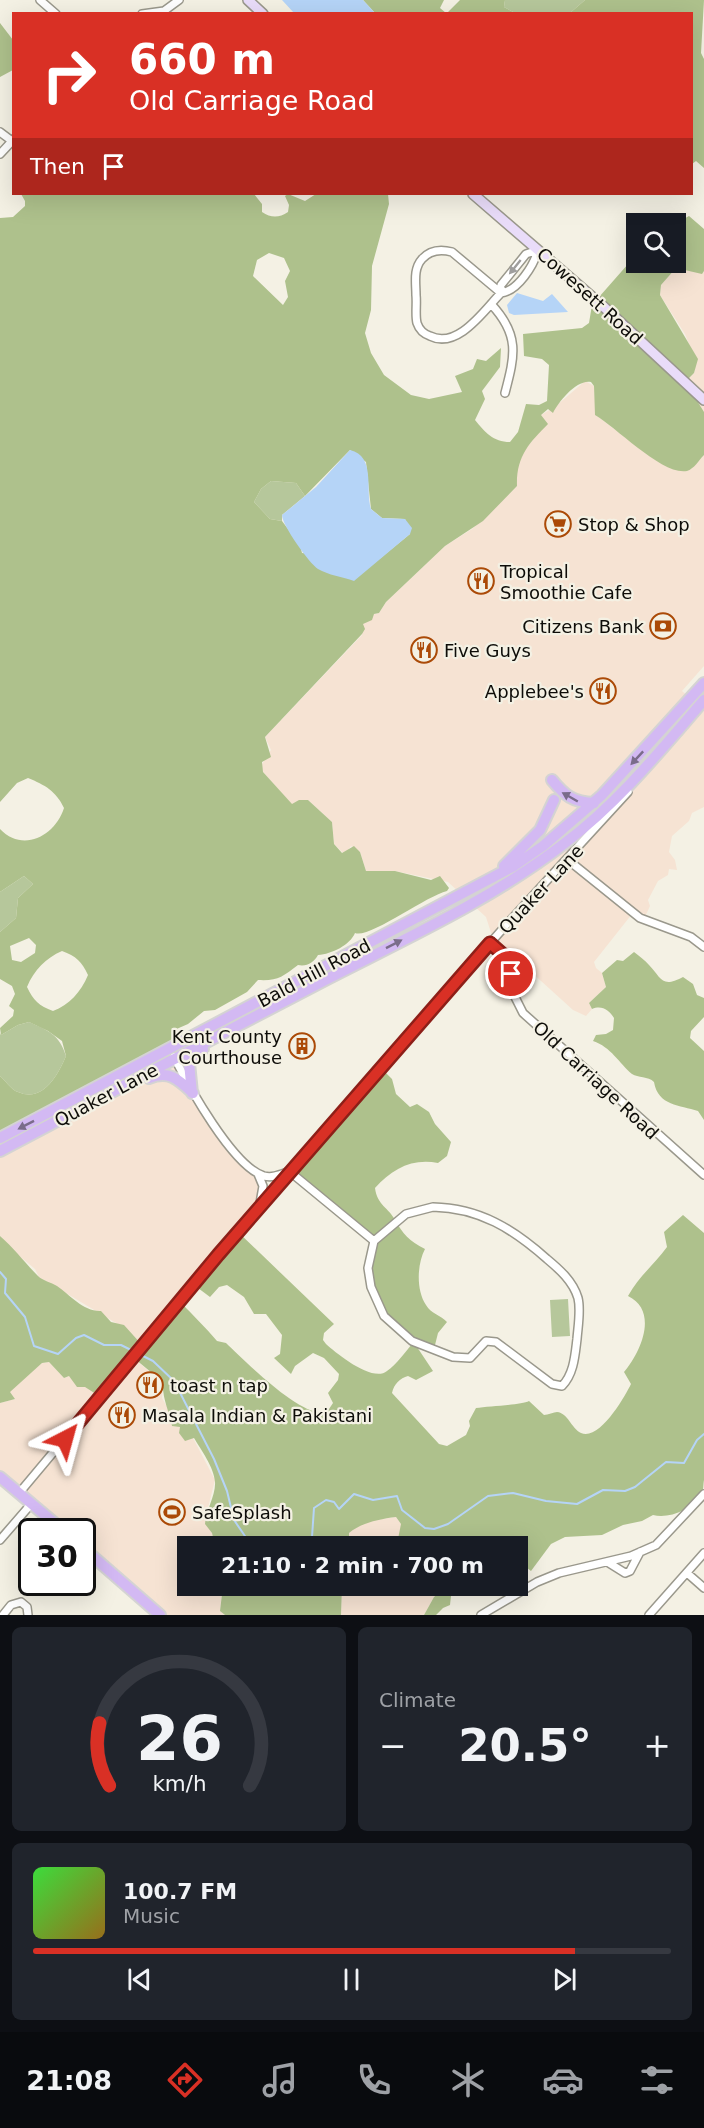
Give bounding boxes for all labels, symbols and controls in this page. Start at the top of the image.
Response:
text: 660 m [129,35,275,84]
icon: right [30,36,108,114]
text: Old Carriage Road [129,85,375,116]
icon: arrive [97,150,130,183]
text: Then [30,154,85,179]
map controls [626,213,686,273]
button: search [626,213,686,273]
street label: Cowesett Road [533,243,647,349]
one-way arrow [509,260,522,275]
supermarket icon: Stop & Shop [543,509,573,539]
place label: Stop & Shop [578,514,690,535]
place label: Tropical Smoothie Cafe [499,561,632,603]
restaurant icon: Tropical Smoothie Cafe [466,566,496,596]
bank icon: Citizens Bank [648,611,678,641]
place label: Citizens Bank [522,616,645,637]
restaurant icon: Five Guys [409,635,439,665]
place label: Five Guys [444,640,531,661]
restaurant icon: Applebee's [588,676,618,706]
place label: Applebee's [485,681,584,702]
one-way arrow [631,750,644,765]
one-way arrow [561,792,578,802]
street label: Quaker Lane [494,840,588,938]
street label: Bald Hill Road [254,934,374,1012]
one-way arrow [386,940,403,949]
pin [485,948,536,999]
icon: arrive [494,957,527,990]
street label: Old Carriage Road [529,1016,663,1144]
place label: Kent County Courthouse [172,1026,282,1068]
building icon: Kent County Courthouse [287,1031,317,1061]
street label: Quaker Lane [51,1059,161,1131]
one-way arrow [17,1120,34,1130]
restaurant icon: toast n tap [135,1370,165,1400]
place label: toast n tap [170,1375,268,1396]
restaurant icon: Masala Indian & Pakistani [107,1400,137,1430]
place label: Masala Indian & Pakistani [142,1405,372,1426]
position arrow [33,1407,97,1471]
sports icon: SafeSplash [157,1497,187,1527]
place label: SafeSplash [192,1502,292,1523]
speed limit sign: 30 [18,1518,96,1596]
text: 21:10 · 2 min · 700 m [221,1553,484,1578]
text: Climate [379,1688,456,1712]
text: 26 [136,1702,222,1775]
text: 20.5° [458,1719,592,1772]
text: − [379,1726,407,1765]
text: + [643,1726,671,1765]
text: km/h [152,1771,206,1796]
text: 100.7 FM [123,1879,237,1904]
text: Music [123,1904,180,1928]
icon: previous [123,1963,156,1996]
icon: pause [335,1963,368,1996]
icon: next [548,1963,581,1996]
icon: directions [164,2059,206,2101]
icon: music [259,2059,301,2101]
icon: phone [353,2059,395,2101]
icon: climate [447,2059,489,2101]
icon: car [542,2059,584,2101]
icon: filters [636,2059,678,2101]
text: 21:08 [26,2065,112,2096]

